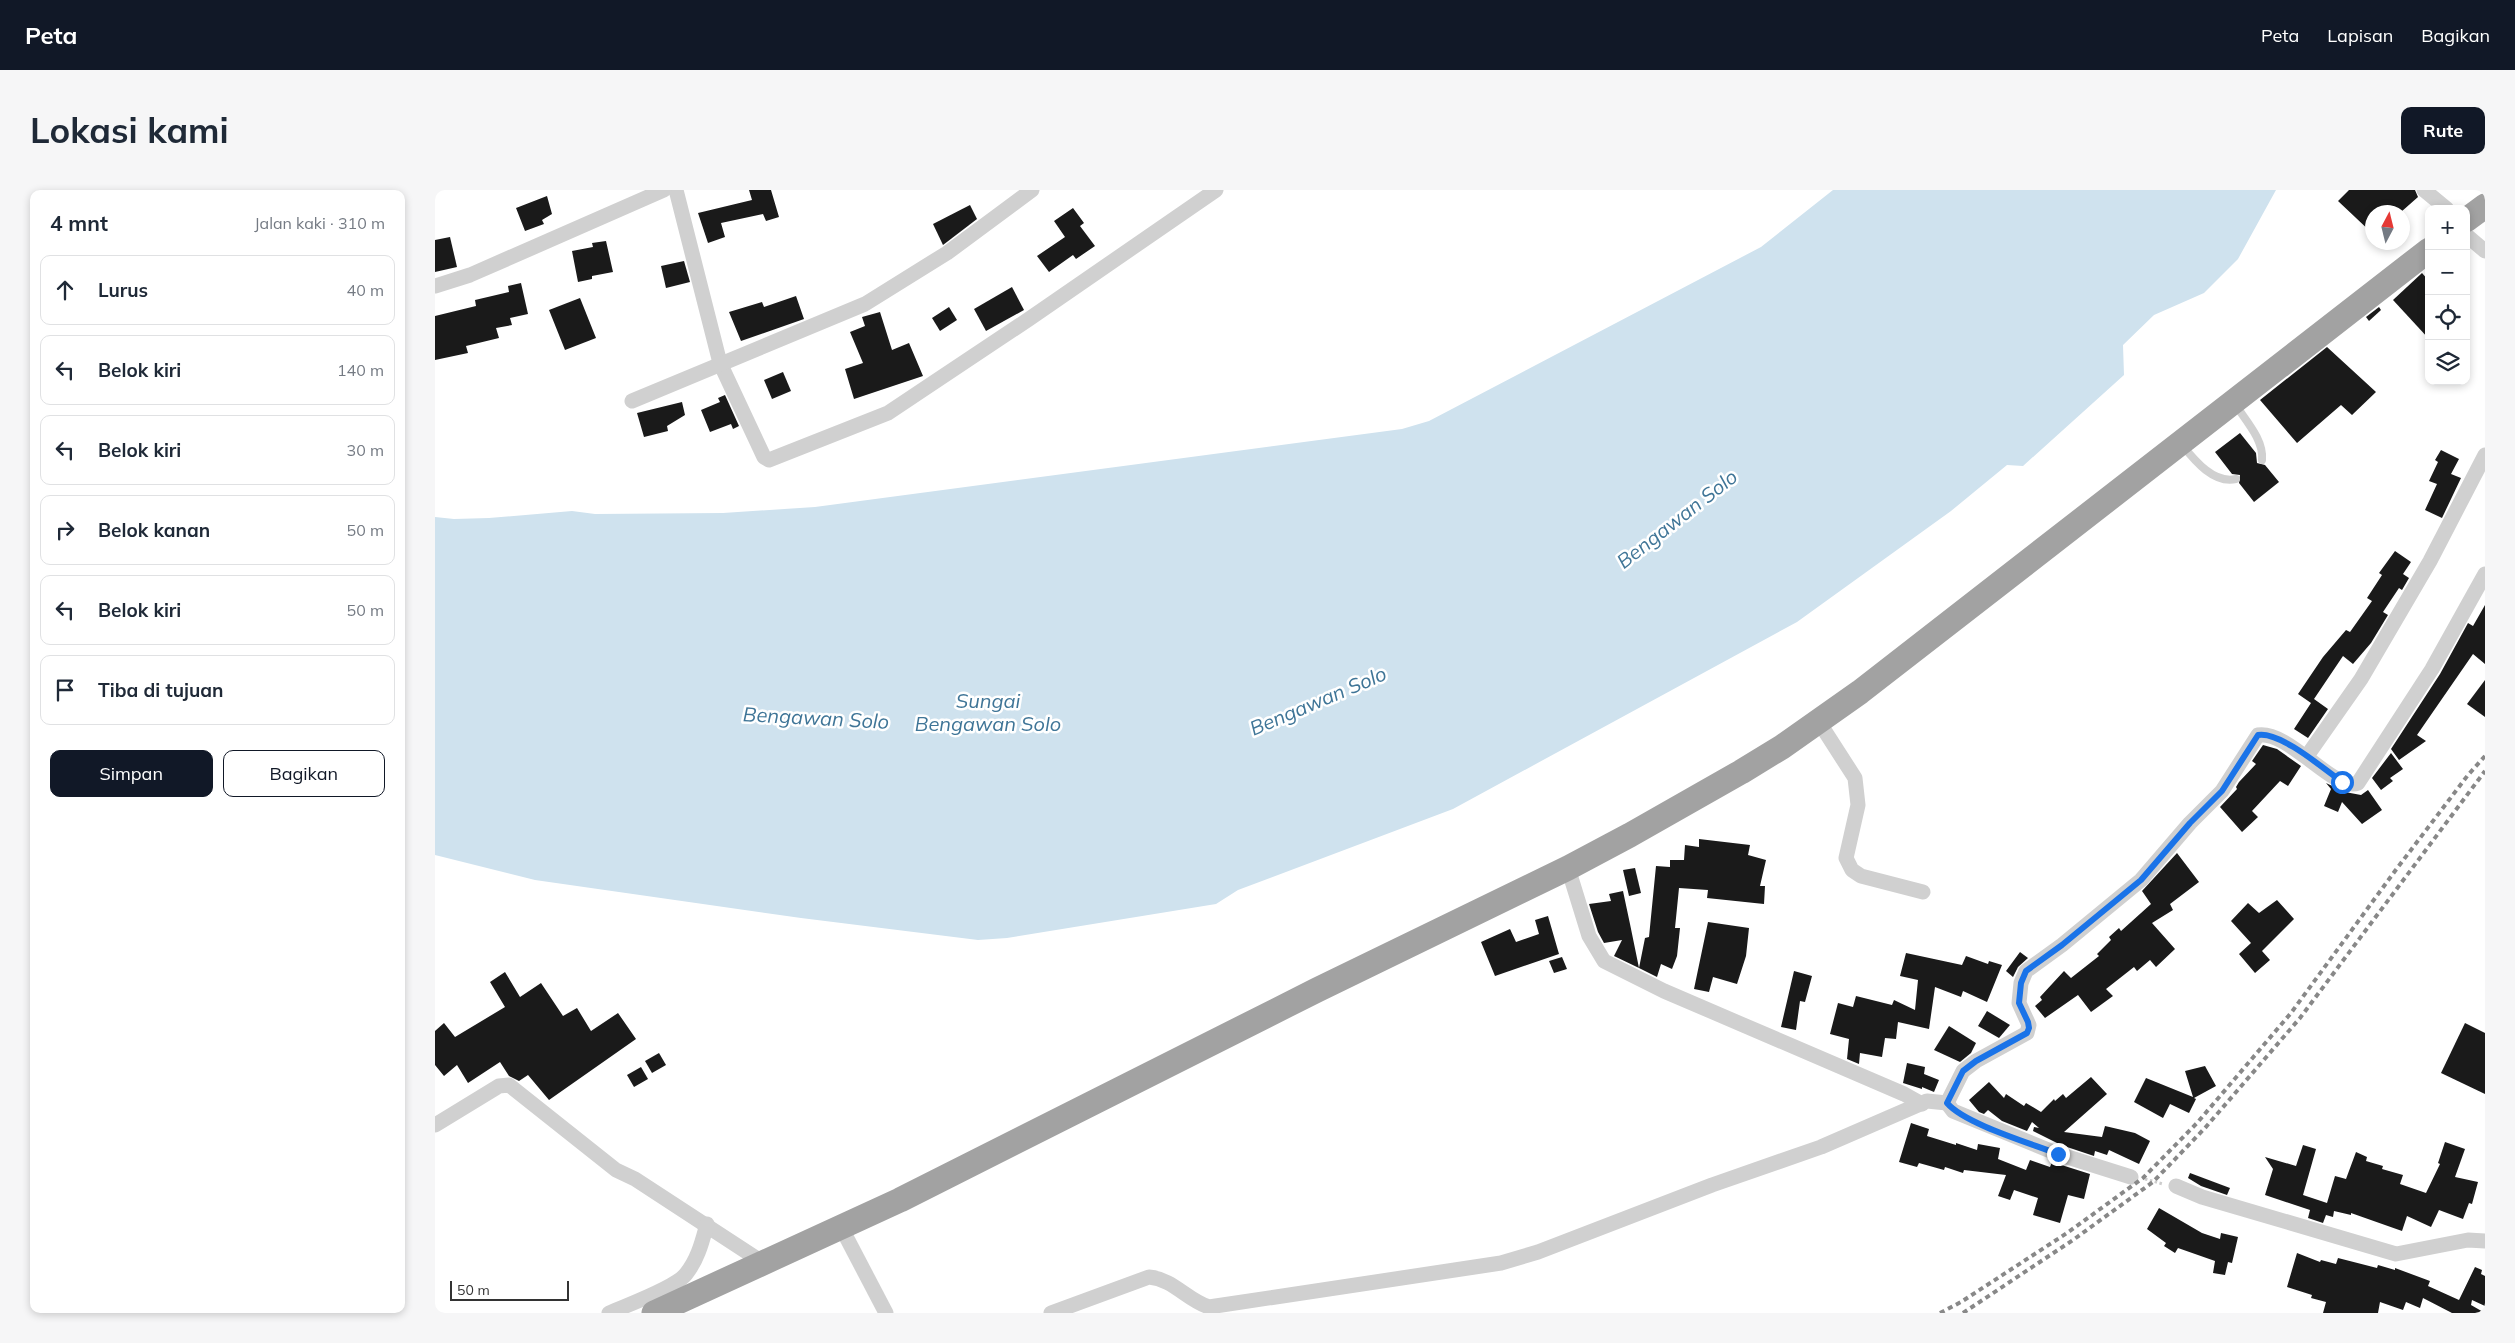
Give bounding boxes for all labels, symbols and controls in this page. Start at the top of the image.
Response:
text: Peta [25,20,77,50]
text: Peta [2261,24,2299,47]
text: Lapisan [2327,24,2393,47]
text: Bagikan [2421,24,2490,47]
button: Rute [2401,107,2485,154]
text: Lokasi kami [30,108,229,152]
north arrow [2365,205,2410,250]
map controls [2425,205,2470,385]
button: + [2425,205,2470,250]
text: 4 mnt [50,210,108,236]
text: Jalan kaki · 310 m [254,213,385,233]
button: − [2425,250,2470,295]
icon: ahead [51,276,79,304]
text: Lurus [98,278,148,302]
text: 40 m [347,280,384,300]
button: locate [2425,295,2470,340]
button: layers [2425,340,2470,385]
icon: left [51,356,79,384]
text: Belok kiri [98,358,181,382]
text: 140 m [337,360,384,380]
icon: left [51,436,79,464]
text: Belok kiri [98,438,181,462]
text: 30 m [347,440,384,460]
water label: Bengawan Solo [1611,464,1742,574]
icon: right [51,516,79,544]
text: Belok kanan [98,518,210,542]
text: 50 m [347,520,384,540]
icon: left [51,596,79,624]
text: Belok kiri [98,598,181,622]
text: 50 m [347,600,384,620]
water label: Bengawan Solo [1246,660,1390,741]
icon: arrive [51,676,79,704]
text: Tiba di tujuan [98,678,223,702]
water label: Sungai Bengawan Solo [915,688,1061,736]
water label: Bengawan Solo [742,701,890,734]
button: Simpan [50,750,213,797]
button: Bagikan [223,750,385,797]
route start [2331,771,2354,794]
route end [2047,1143,2070,1166]
scale bar [450,1278,569,1301]
text: 50 m [457,1281,490,1299]

